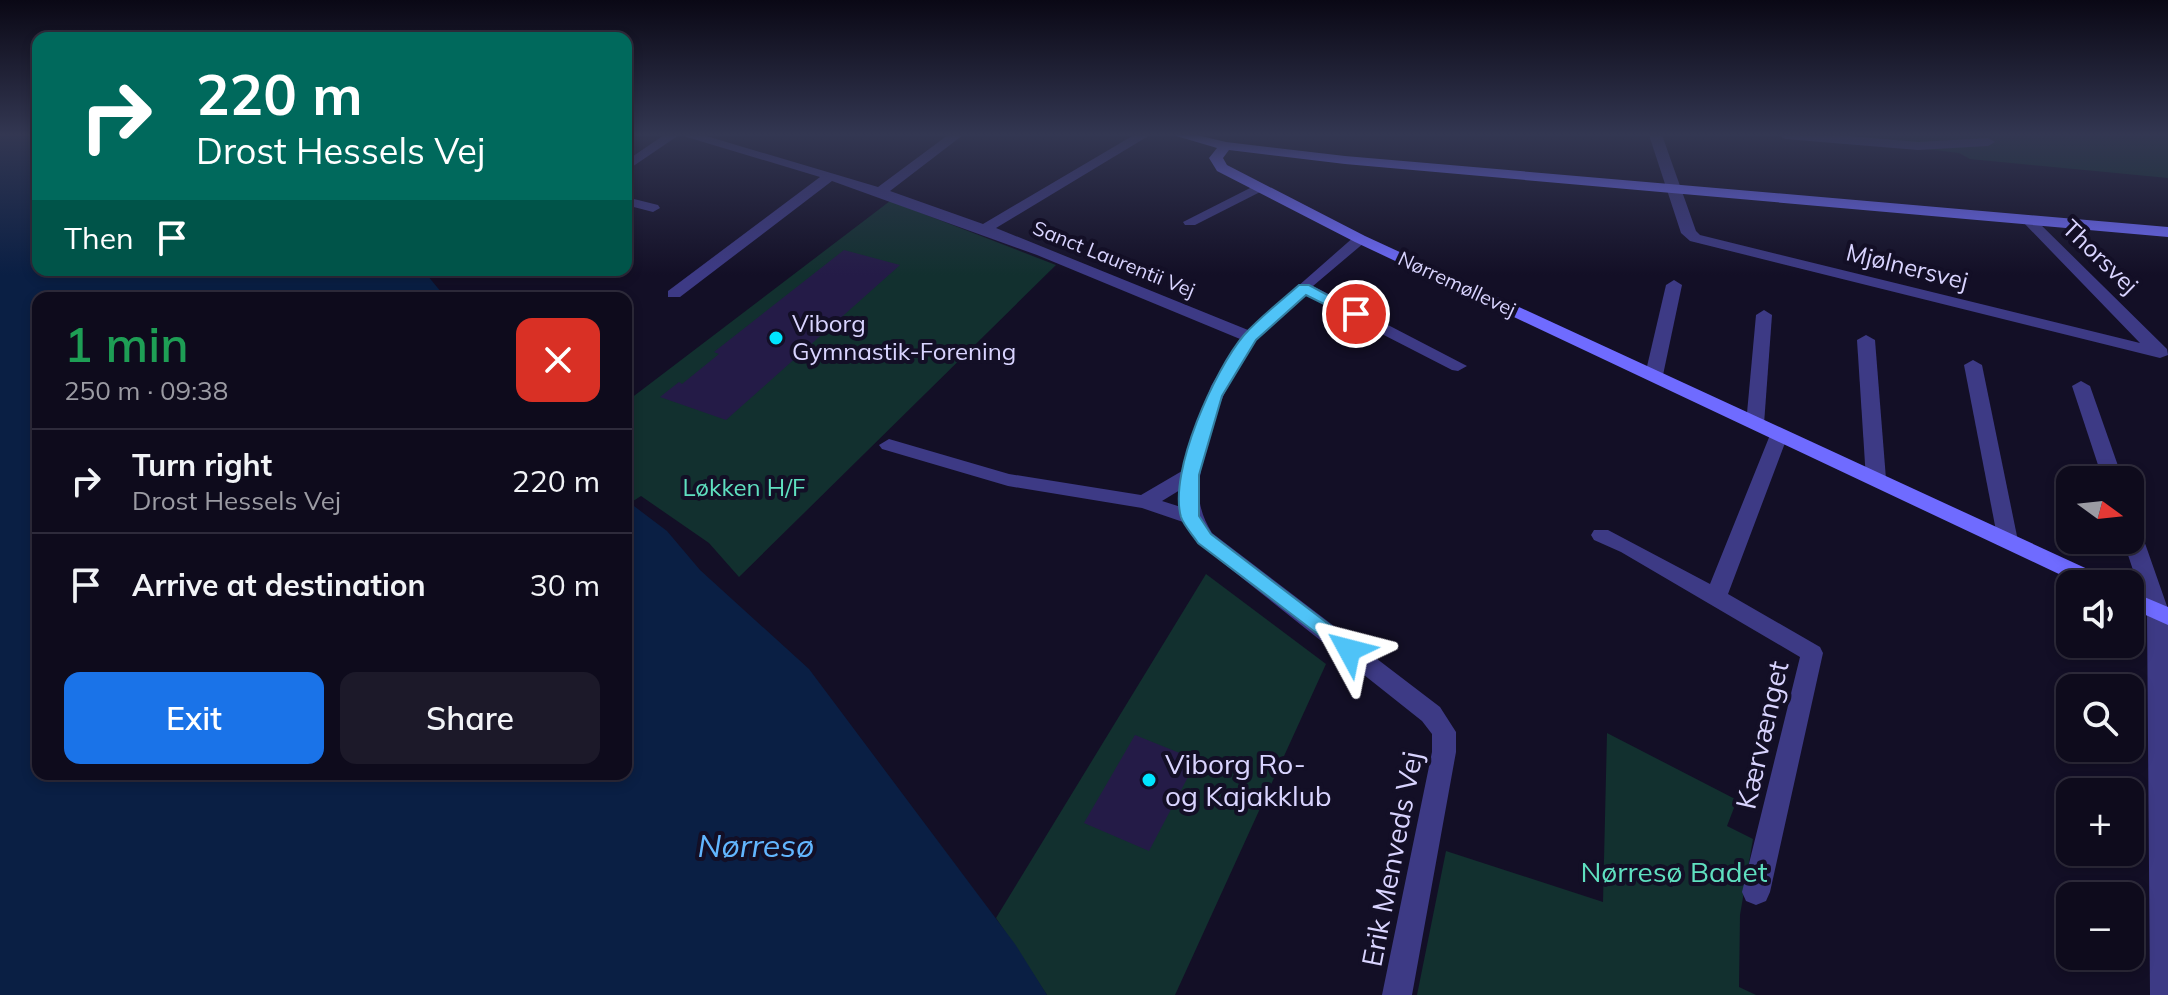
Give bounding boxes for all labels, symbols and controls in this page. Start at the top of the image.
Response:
text: 220 m [196,59,363,129]
icon: right [64,64,168,168]
text: Drost Hessels Vej [196,128,485,173]
street label: Thorsvej [2057,213,2145,300]
street label: Sanct Laurentii Vej [1029,215,1199,302]
icon: arrive [150,216,194,260]
text: Then [64,219,134,257]
street label: Mjølnersvej [1843,236,1971,296]
street label: Nørremøllevej [1394,245,1520,322]
pin [1322,280,1390,348]
icon: arrive [1334,292,1378,336]
place label: Viborg Gymnastik-Forening [792,308,1016,366]
text: 1 min [64,314,189,374]
button: close [516,318,600,402]
marker: Viborg Gymnastik-Forening [767,329,785,347]
text: 250 m · 09:38 [64,374,228,407]
text: Turn right [132,446,272,484]
icon: right [64,459,108,503]
text: 220 m [512,462,600,500]
north arrow [2056,466,2144,554]
map controls [2056,466,2144,970]
park label: Løkken H/F [682,472,806,502]
text: Drost Hessels Vej [132,484,341,517]
icon: arrive [64,563,108,607]
text: Arrive at destination [132,566,426,604]
text: 30 m [530,566,600,604]
button: sound [2056,570,2144,658]
position arrow [1307,608,1391,692]
street label: Kærvænget [1727,657,1796,812]
button: Exit [64,672,324,764]
button: Share [340,672,600,764]
button: search [2056,674,2144,762]
place label: Viborg Ro- og Kajakklub [1165,746,1332,813]
street label: Erik Menveds Vej [1354,748,1430,969]
marker: Viborg Ro- og Kajakklub [1140,771,1158,789]
button: + [2056,778,2144,866]
water label: Nørresø [698,825,814,865]
park label: Nørresø Badet [1580,854,1768,889]
button: − [2056,882,2144,970]

